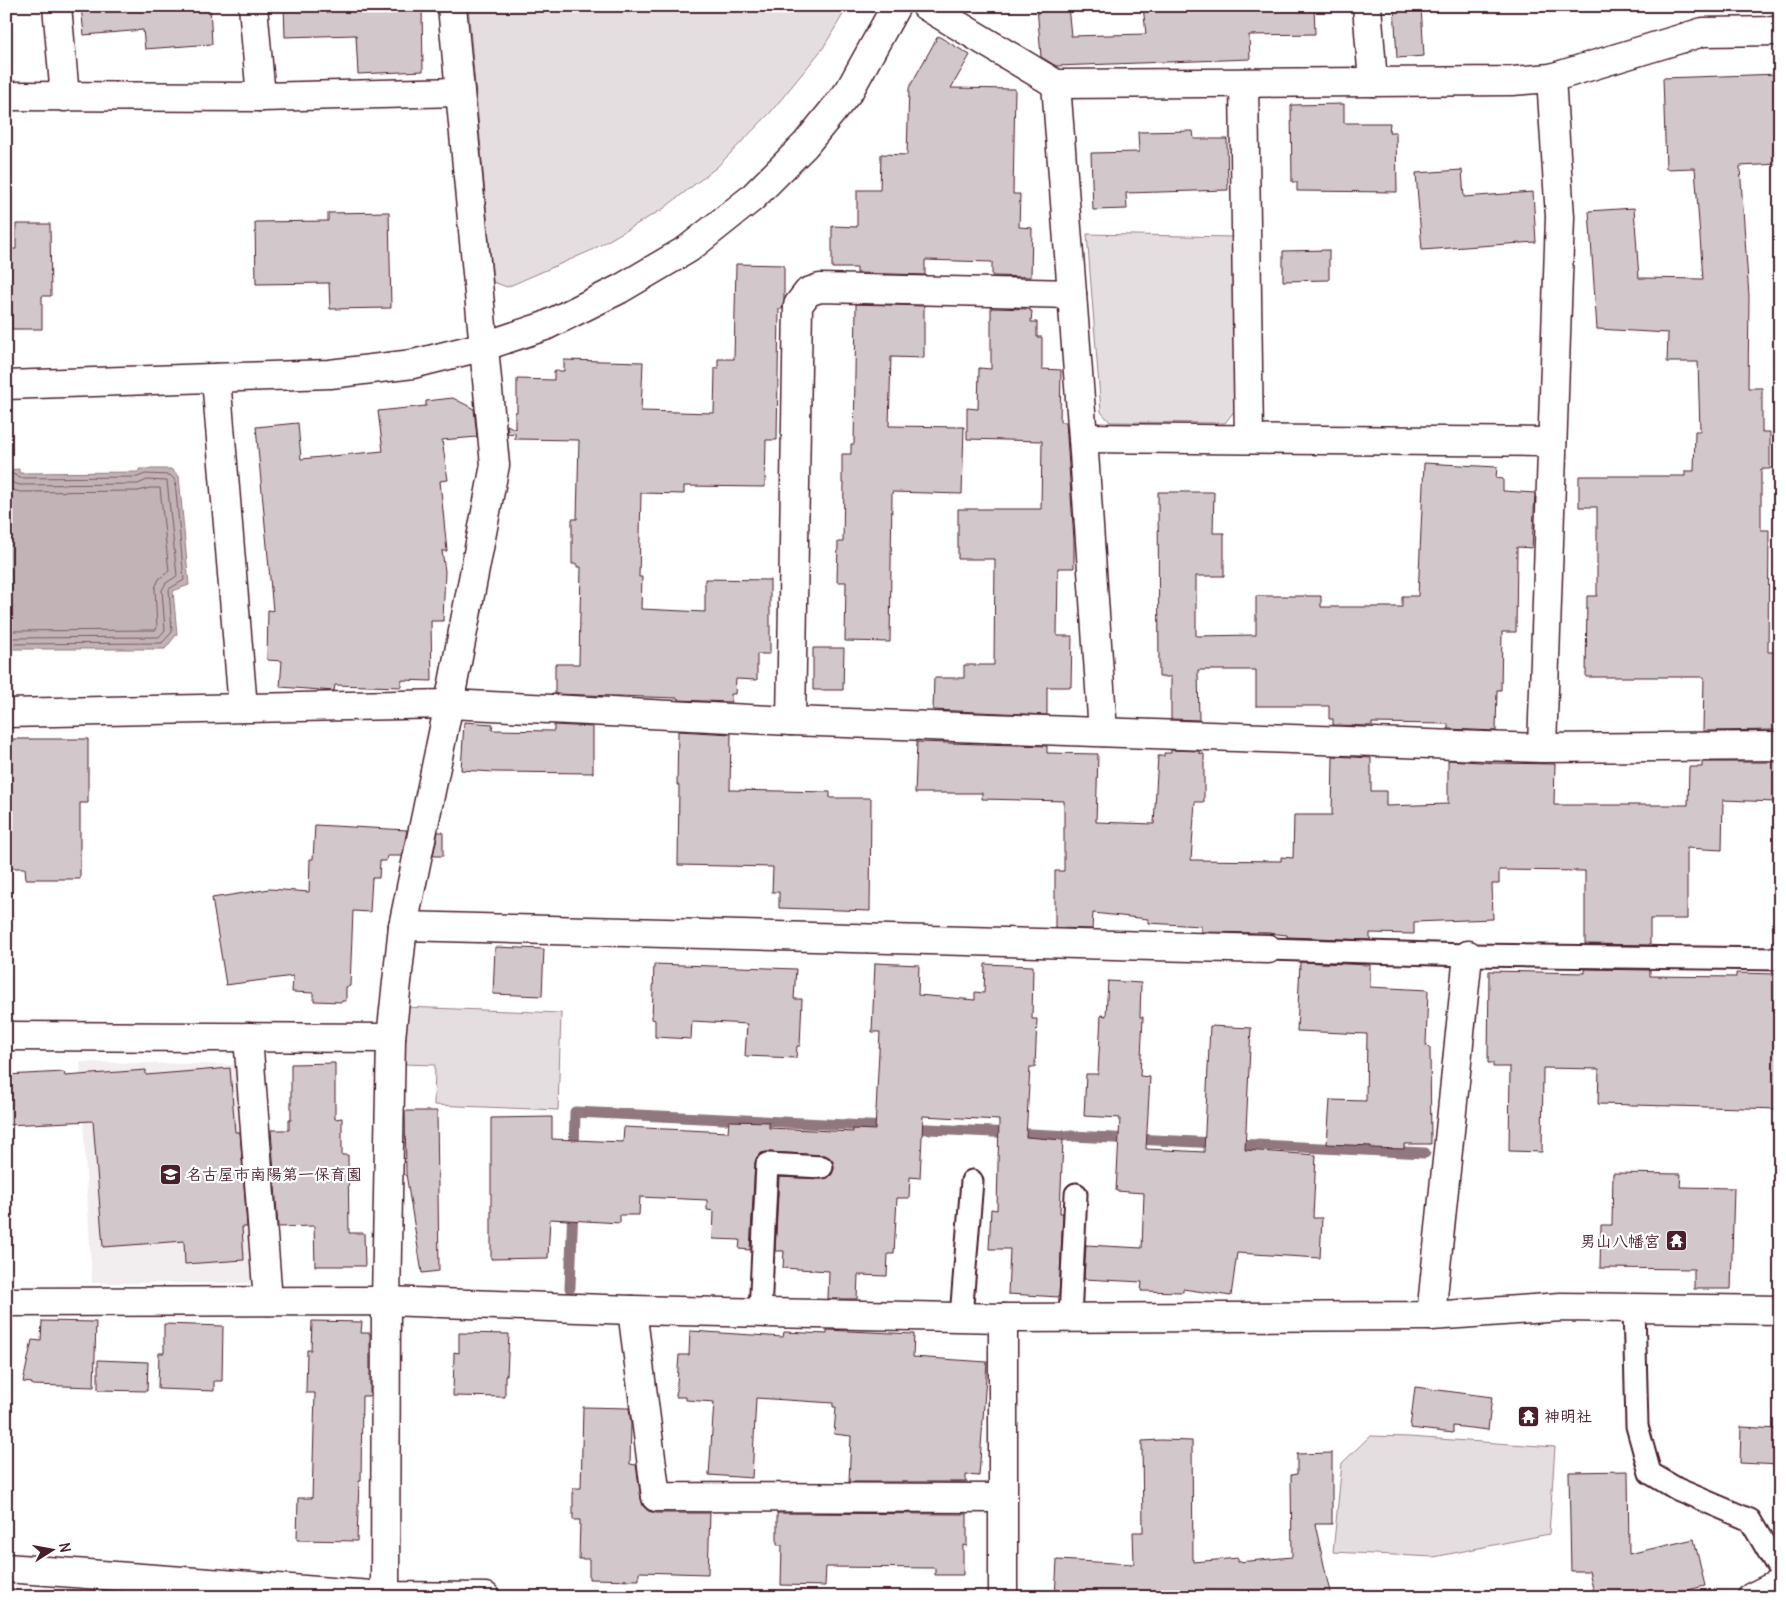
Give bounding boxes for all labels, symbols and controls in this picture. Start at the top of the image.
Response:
school or university icon: 名古屋市南陽第一保育園 [158,1162,182,1186]
place label: 名古屋市南陽第一保育園 [186,1164,362,1184]
temple icon: 男山八幡宮 [1664,1229,1688,1253]
place label: 男山八幡宮 [1580,1231,1660,1251]
temple icon: 神明社 [1516,1404,1540,1428]
place label: 神明社 [1544,1406,1592,1426]
north arrow [28,1526,78,1576]
text: N [55,1541,75,1554]

